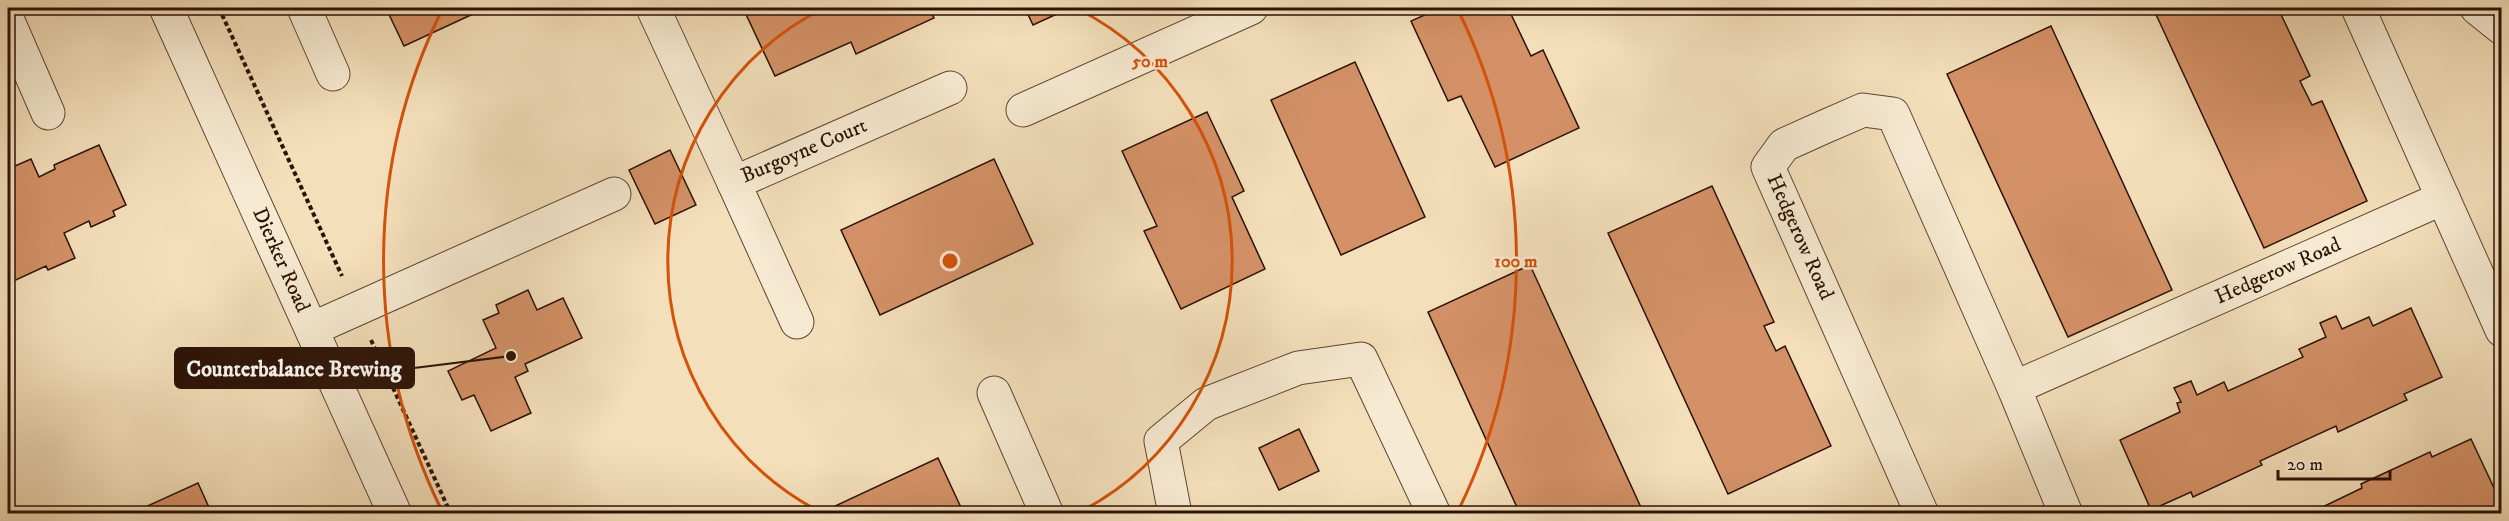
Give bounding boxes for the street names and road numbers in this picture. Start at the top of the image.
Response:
street label: Burgoyne Court [737,113,871,189]
street label: Hedgerow Road [1761,170,1840,304]
street label: Dierker Road [246,203,316,317]
street label: Hedgerow Road [2211,231,2345,310]

